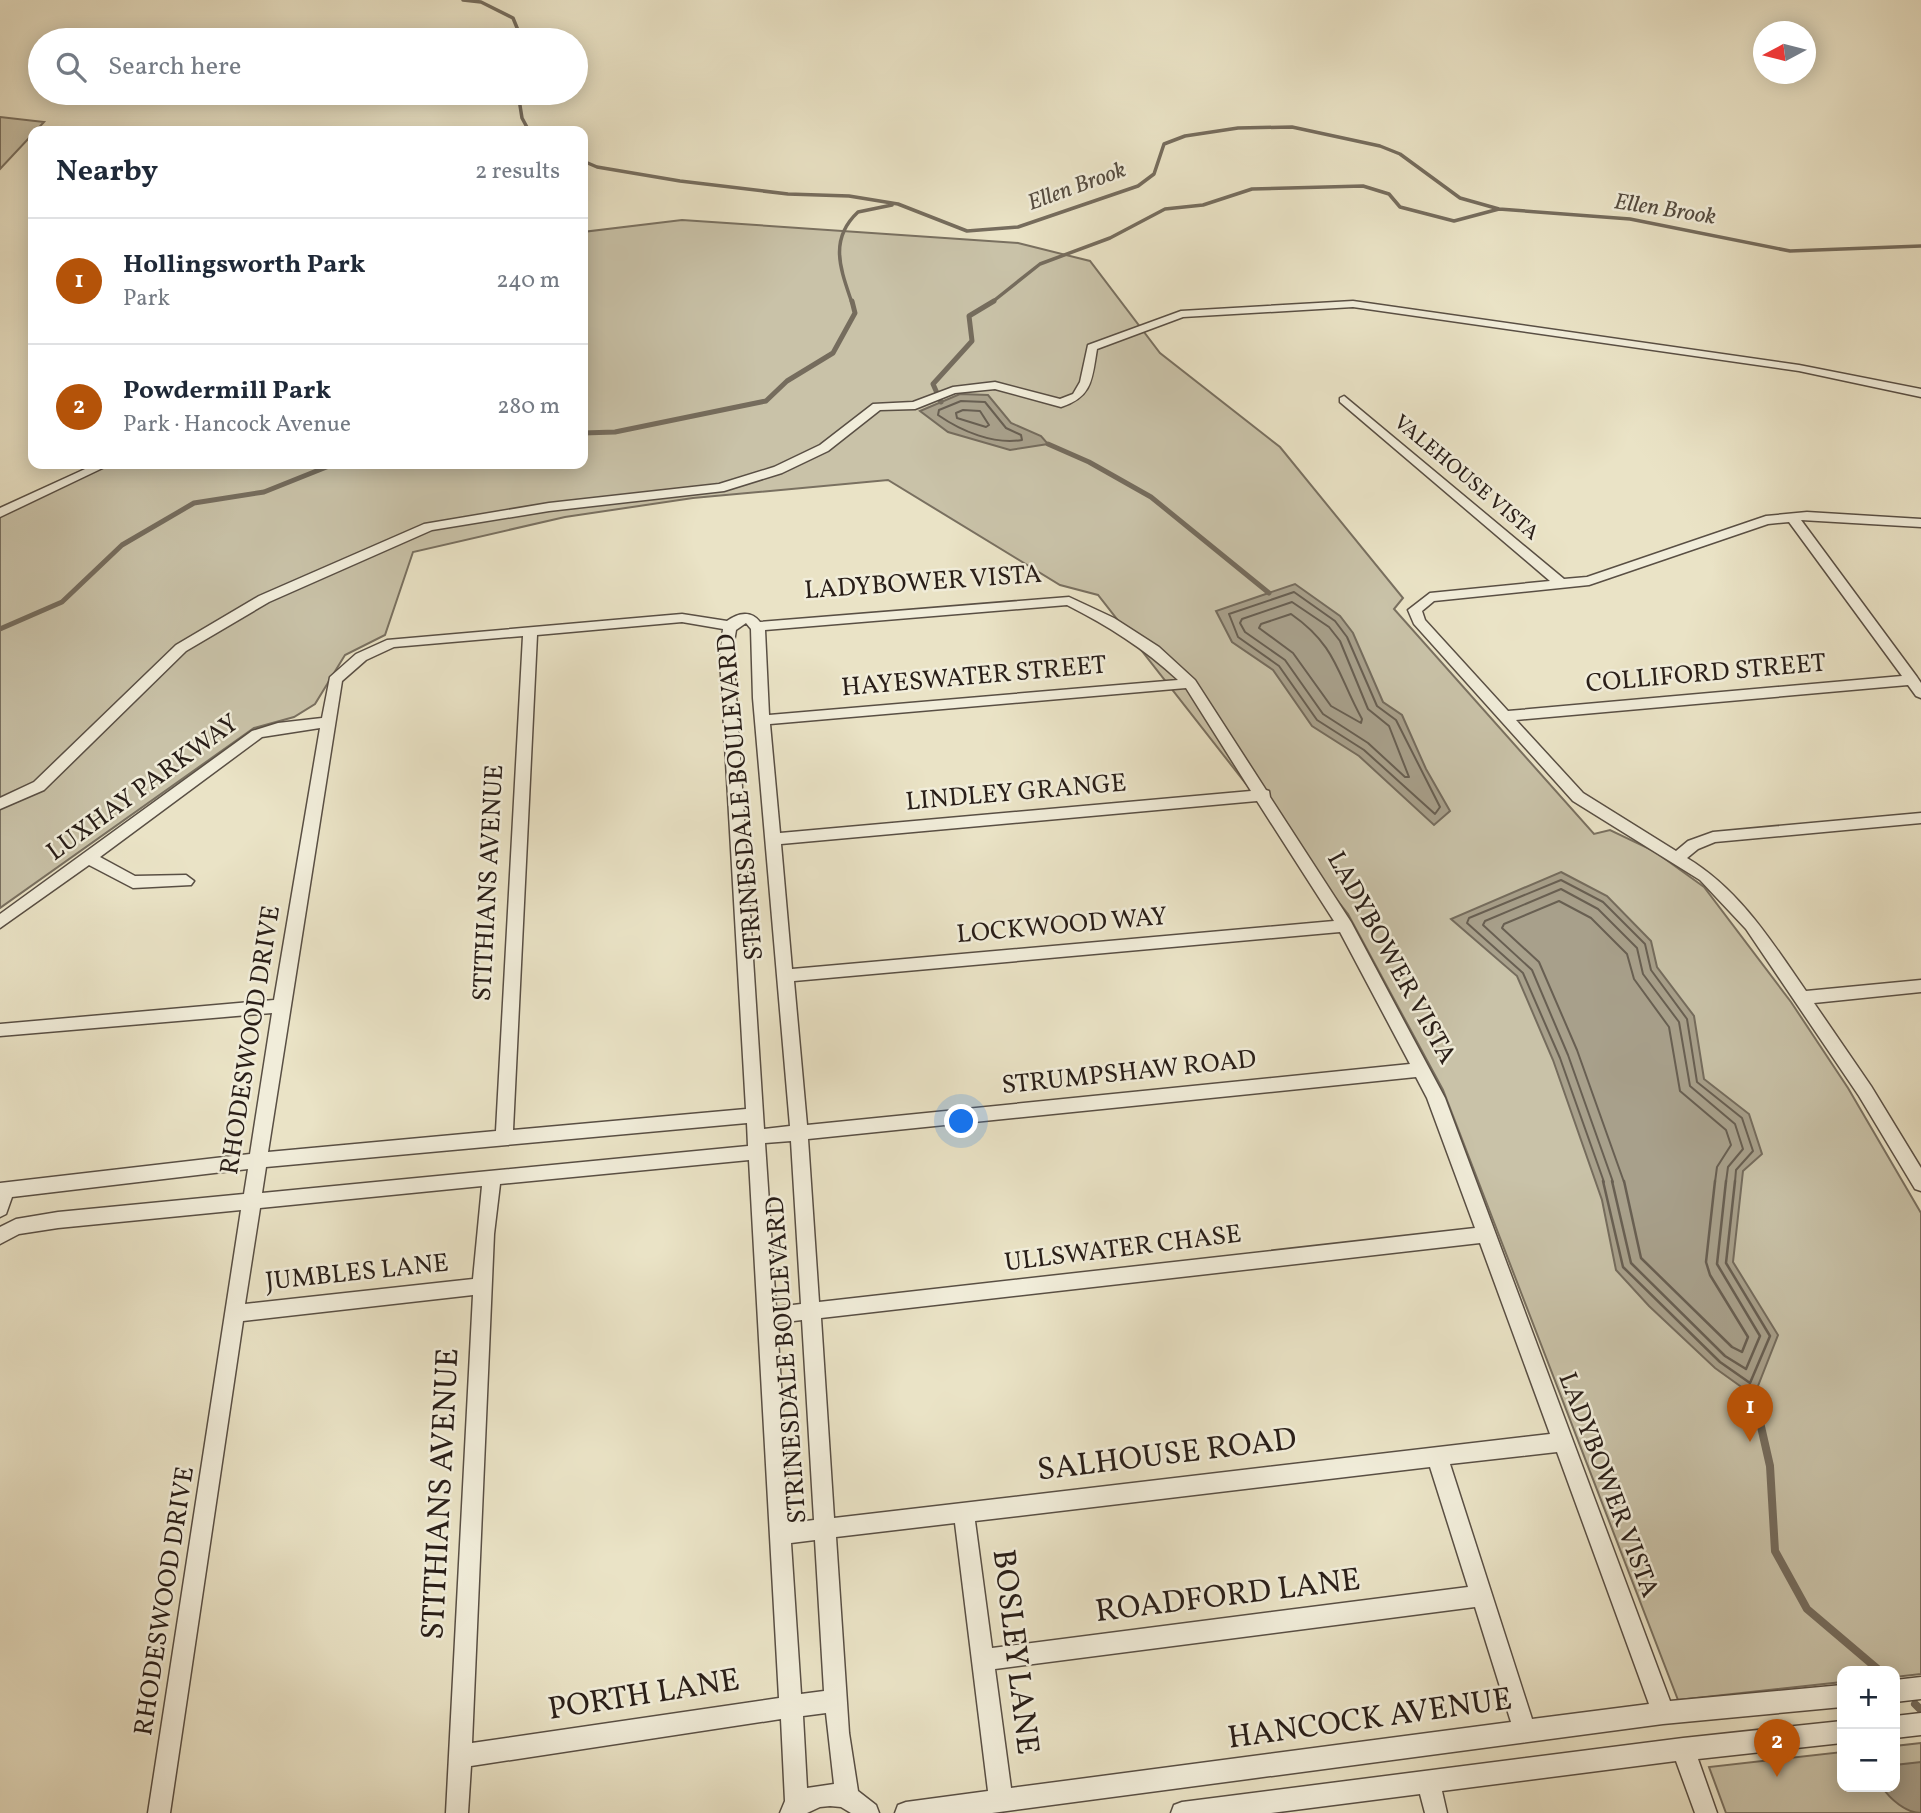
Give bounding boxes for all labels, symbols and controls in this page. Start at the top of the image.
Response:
north arrow [1753,21,1816,84]
search box [28,28,588,105]
icon: search [52,48,90,86]
text: Search here [108,49,241,85]
text: Nearby [56,151,158,193]
water label: Ellen Brook [1023,154,1131,220]
text: 2 results [475,156,560,188]
water label: Ellen Brook [1612,186,1719,234]
text: Hollingsworth Park [123,247,366,283]
text: 1 [74,265,84,297]
text: 240 m [496,265,560,297]
text: Park [123,283,170,315]
text: Powdermill Park [123,373,331,409]
text: 2 [73,391,85,423]
text: 280 m [497,391,560,423]
street label: VALEHOUSE VISTA [1387,408,1545,548]
text: Park · Hancock Avenue [123,409,351,441]
street label: LADYBOWER VISTA [803,557,1043,609]
street label: STRINESDALE BOULEVARD [709,632,773,962]
street label: COLLIFORD STREET [1584,646,1828,702]
street label: HAYESWATER STREET [840,647,1108,707]
street label: LUXHAY PARKWAY [40,706,246,870]
street label: STITHIANS AVENUE [465,764,513,1002]
street label: LINDLEY GRANGE [904,765,1128,821]
street label: LADYBOWER VISTA [1318,845,1464,1071]
street label: LOCKWOOD WAY [955,899,1169,953]
street label: RHODESWOOD DRIVE [212,903,290,1177]
street label: STRUMPSHAW ROAD [1000,1042,1258,1104]
your location [944,1104,978,1138]
street label: STRINESDALE BOULEVARD [758,1195,816,1525]
street label: ULLSWATER CHASE [1002,1217,1244,1281]
street label: JUMBLES LANE [264,1245,450,1301]
street label: STITHIANS AVENUE [412,1347,472,1641]
street label: LADYBOWER VISTA [1549,1367,1667,1603]
pin: 1 [1727,1384,1773,1442]
street label: SALHOUSE ROAD [1035,1418,1299,1494]
street label: RHODESWOOD DRIVE [126,1464,204,1738]
street label: BOSLEY LANE [980,1547,1048,1757]
street label: ROADFORD LANE [1093,1559,1363,1635]
street label: PORTH LANE [545,1659,743,1733]
map controls [1837,1666,1900,1792]
button: + [1837,1666,1900,1729]
street label: HANCOCK AVENUE [1225,1678,1515,1762]
pin: 2 [1754,1719,1800,1777]
button: − [1837,1729,1900,1792]

